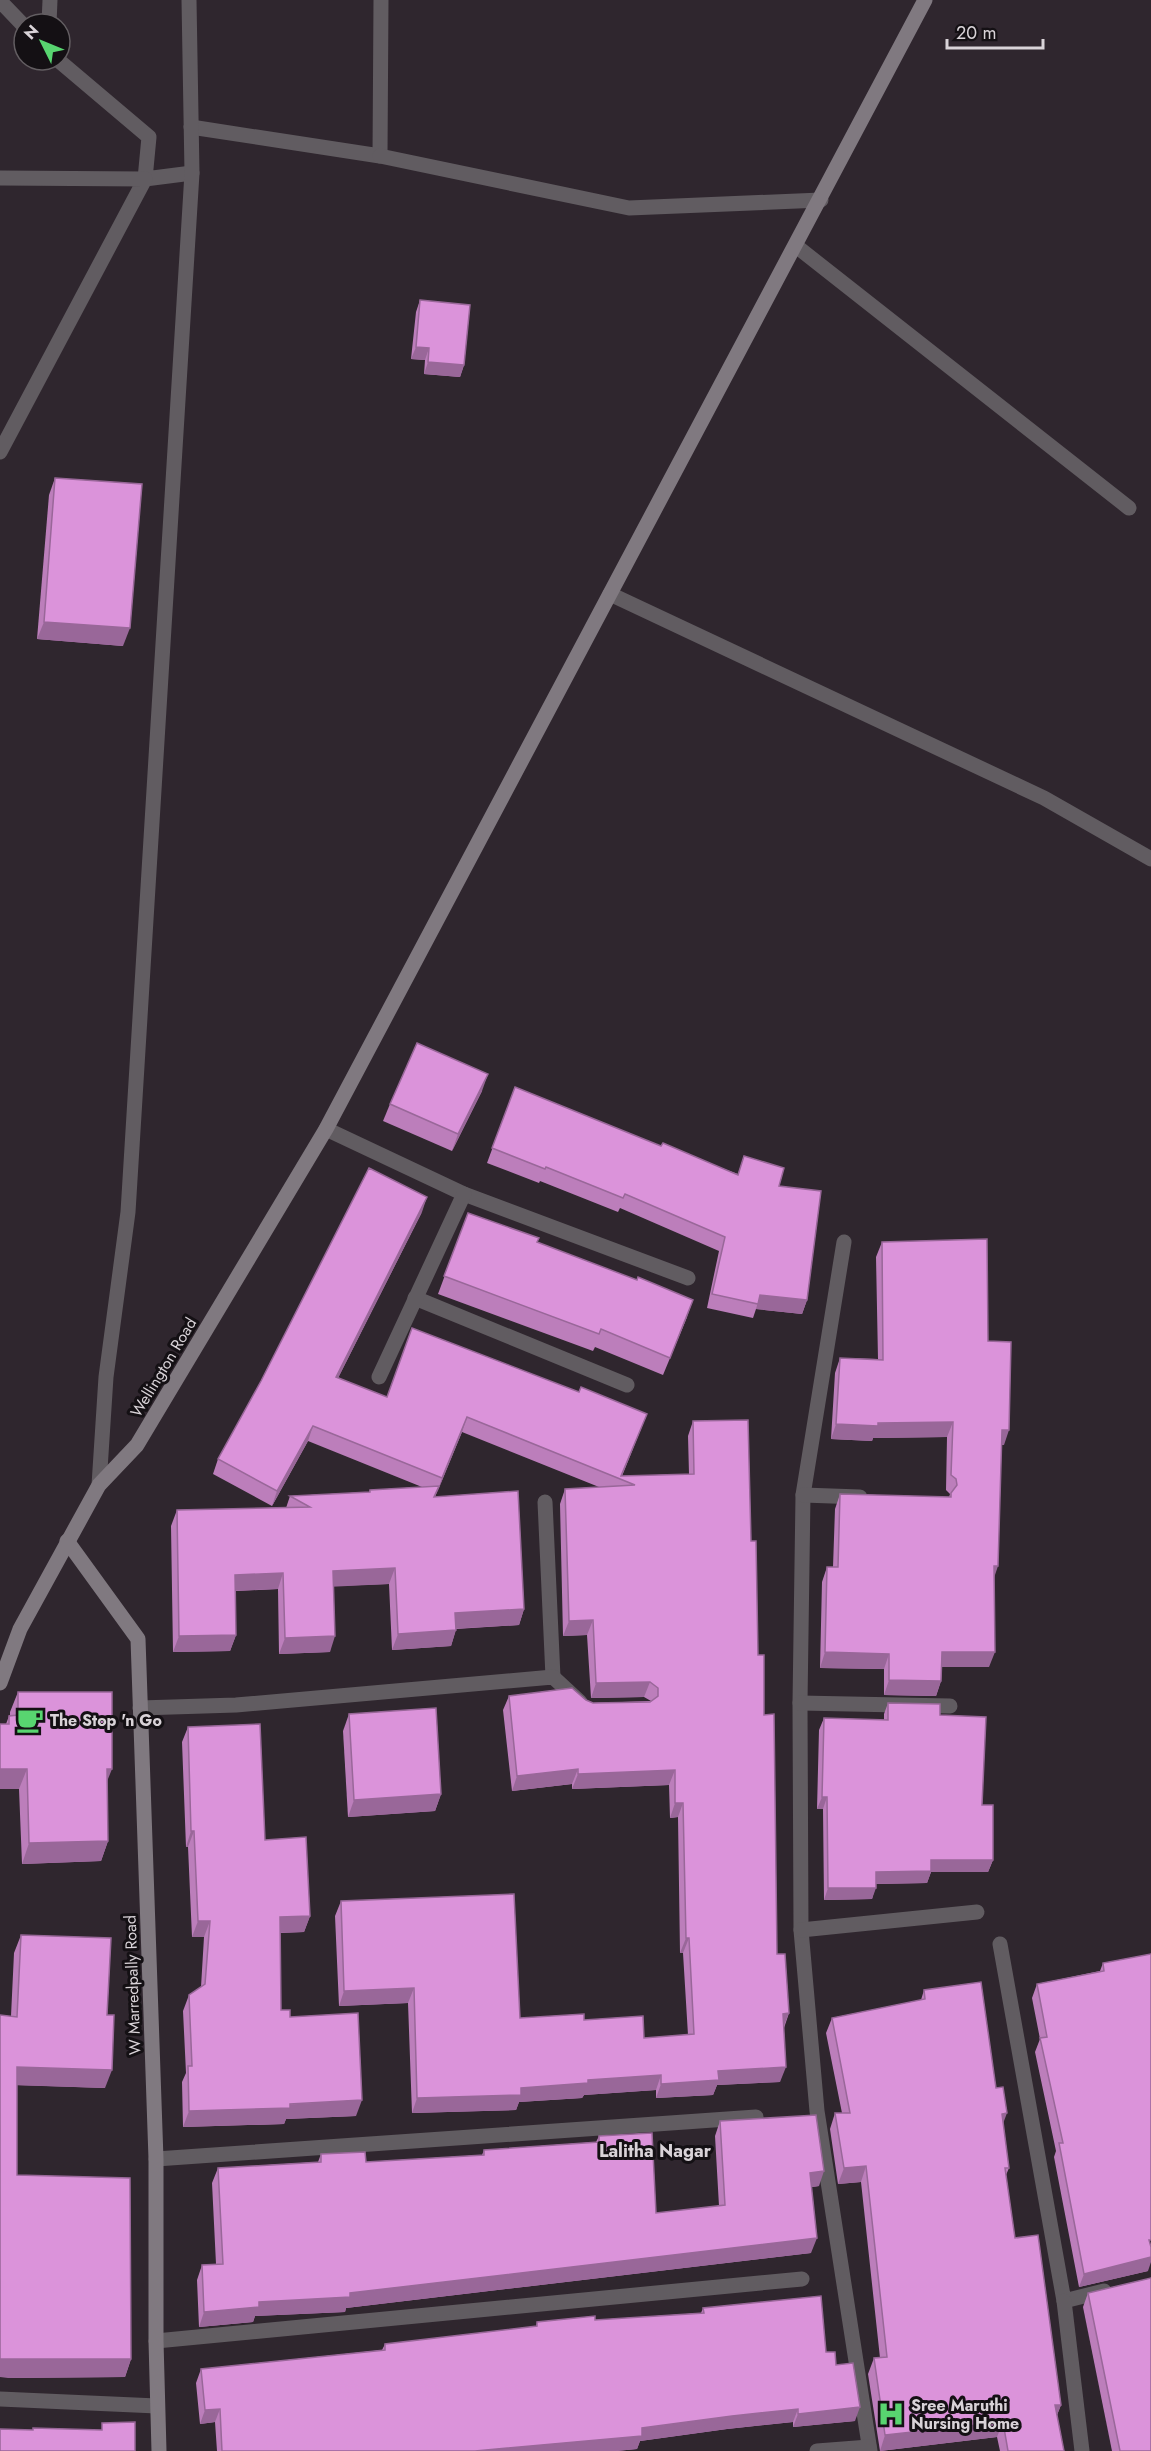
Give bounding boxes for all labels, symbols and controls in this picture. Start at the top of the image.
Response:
north arrow [12,12,72,72]
scale bar [947,12,1043,50]
text: N [19,20,44,45]
text: 20 m [956,20,996,46]
street label: Wellington Road [125,1313,202,1421]
cafe icon: The Stop 'n Go [15,1705,45,1735]
place label: The Stop 'n Go [50,1709,162,1732]
street label: W Marredpally Road [119,1915,146,2055]
district label: Lalitha Nagar [599,2138,712,2164]
place label: Sree Maruthi Nursing Home [911,2394,1019,2435]
hospital icon: Sree Maruthi Nursing Home [876,2399,906,2429]

